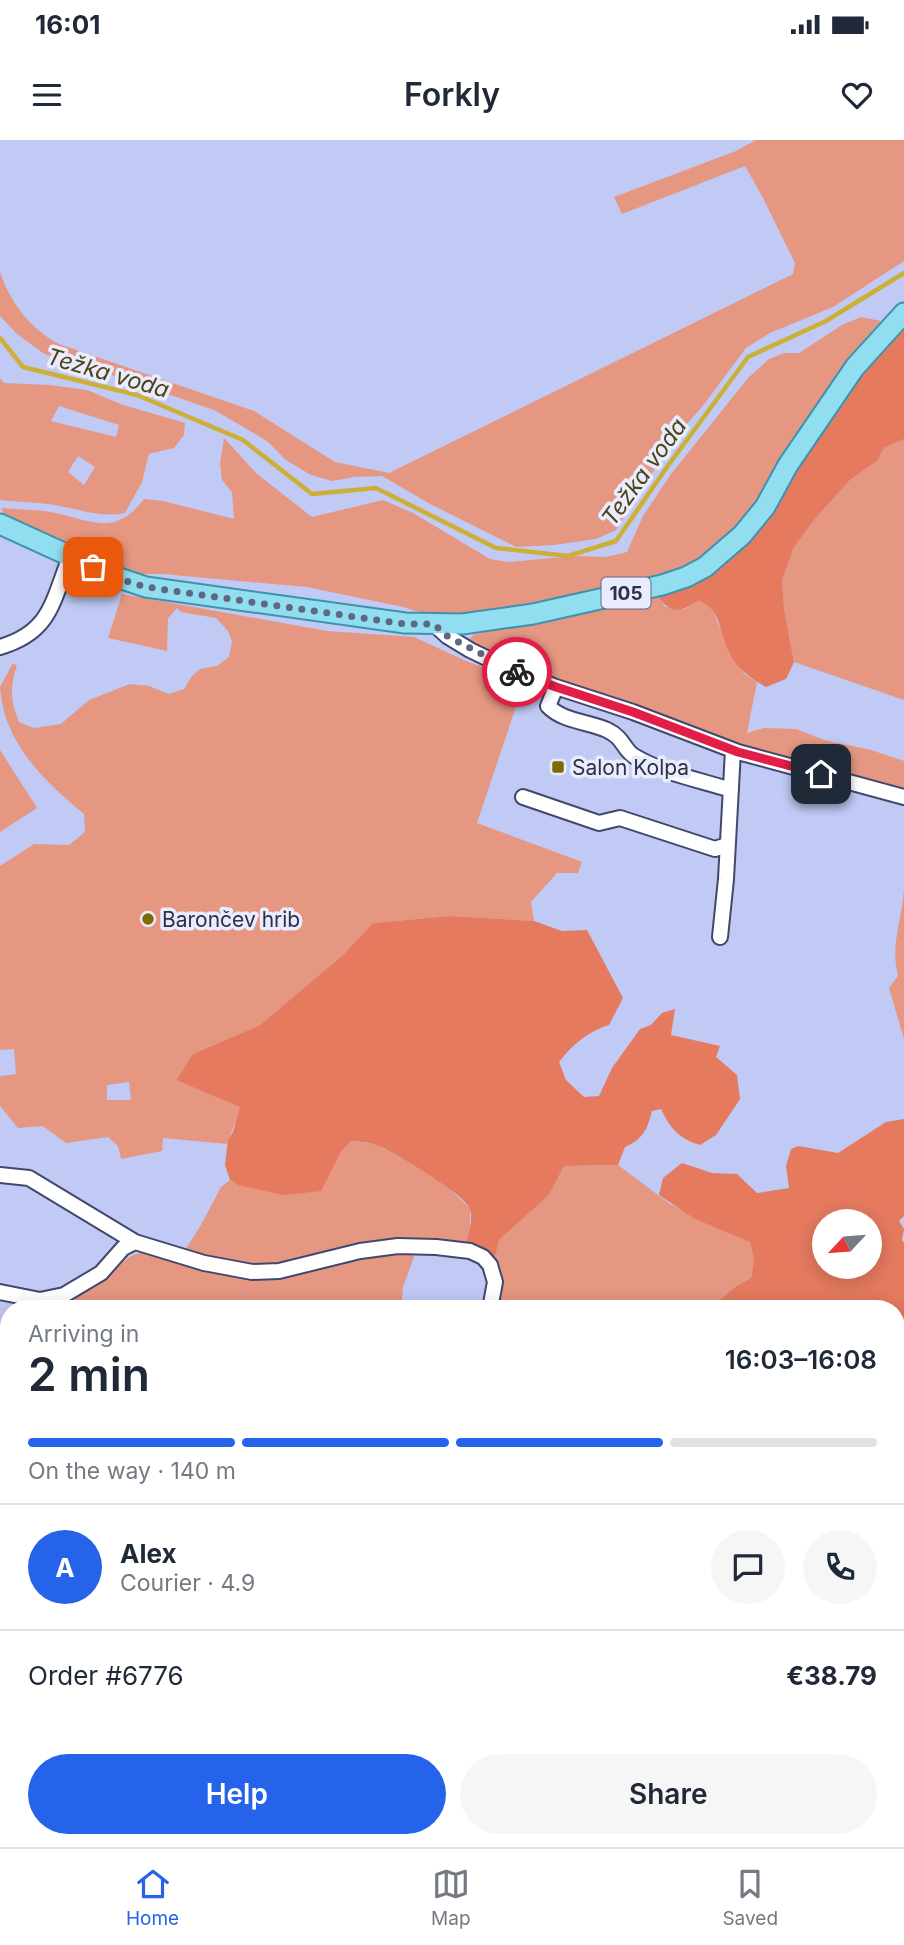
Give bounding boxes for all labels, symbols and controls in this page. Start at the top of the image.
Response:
text: 16:01 [35,9,101,40]
text: Forkly [404,75,500,114]
icon: menu [28,76,66,114]
icon: heart [838,76,876,114]
water label: Težka voda [44,342,172,404]
water label: Težka voda [596,413,692,531]
pin [63,537,123,597]
icon: bag [74,548,112,586]
road number: 105 [602,577,650,608]
courier [482,637,552,707]
icon: bike [498,653,536,691]
pin [791,744,851,804]
place label: Salon Kolpa [572,755,689,780]
icon: home [802,755,840,793]
marker: Salon Kolpa [550,759,566,775]
place label: Barončev hrib [162,907,300,932]
marker: Barončev hrib [140,911,156,927]
north arrow [812,1209,882,1279]
map controls [812,1209,882,1279]
text: Arriving in [28,1320,139,1348]
text: 16:03–16:08 [725,1344,877,1375]
text: 2 min [28,1346,150,1402]
text: On the way · 140 m [28,1457,236,1485]
button: chat [711,1530,785,1604]
button: phone [803,1530,877,1604]
text: Alex [120,1538,177,1569]
text: A [55,1552,75,1583]
text: Courier · 4.9 [120,1569,255,1597]
text: Order #6776 [28,1660,184,1691]
text: €38.79 [786,1660,877,1691]
button: Help [28,1754,446,1834]
button: Share [460,1754,877,1834]
tab: Home [126,1865,179,1930]
tab: Map [431,1865,471,1930]
tab: Saved [722,1865,778,1930]

